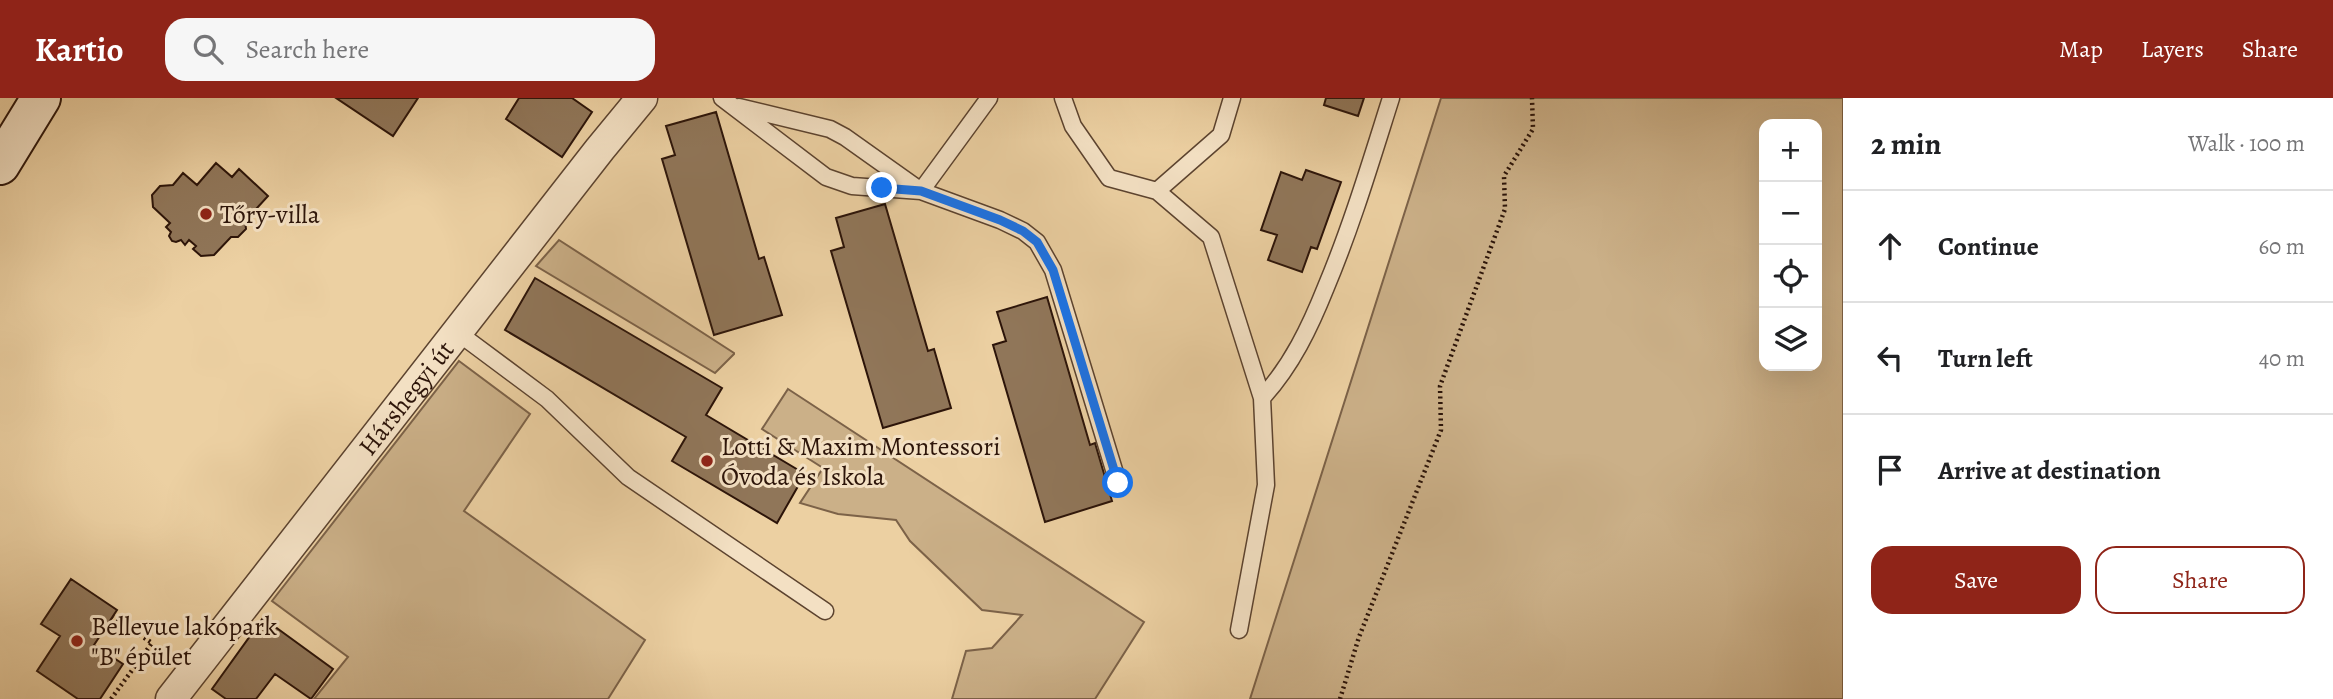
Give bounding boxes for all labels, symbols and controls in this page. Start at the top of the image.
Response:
search box [165,18,655,81]
text: Kartio [35,27,123,72]
icon: search [189,30,227,68]
text: Search here [245,32,369,67]
text: Map [2059,33,2103,65]
text: Layers [2141,33,2204,65]
text: Share [2242,33,2298,65]
map controls [1759,119,1822,371]
button: + [1759,119,1822,182]
text: 2 min [1871,124,1941,164]
text: Walk · 100 m [2188,128,2305,159]
route end [866,172,897,203]
button: − [1759,182,1822,245]
place label: Tőry-villa [220,197,320,232]
marker: Tőry-villa [198,206,214,222]
icon: ahead [1871,227,1909,265]
text: Continue [1938,229,2039,264]
text: 60 m [2258,231,2305,262]
button: locate [1759,245,1822,308]
button: layers [1759,308,1822,371]
street label: Hárshegyi út [350,333,462,463]
icon: left [1871,339,1909,377]
text: Turn left [1938,341,2033,376]
text: 40 m [2259,343,2305,374]
place label: Lotti & Maxim Montessori Óvoda és Iskola [721,429,1001,494]
icon: arrive [1871,451,1909,489]
marker: Lotti & Maxim Montessori Óvoda és Iskola [699,453,715,469]
text: Arrive at destination [1938,453,2161,488]
route start [1102,467,1133,498]
button: Save [1871,546,2081,614]
button: Share [2095,546,2305,614]
place label: Bellevue lakópark "B" épület [91,609,277,674]
marker: Bellevue lakópark "B" épület [69,633,85,649]

